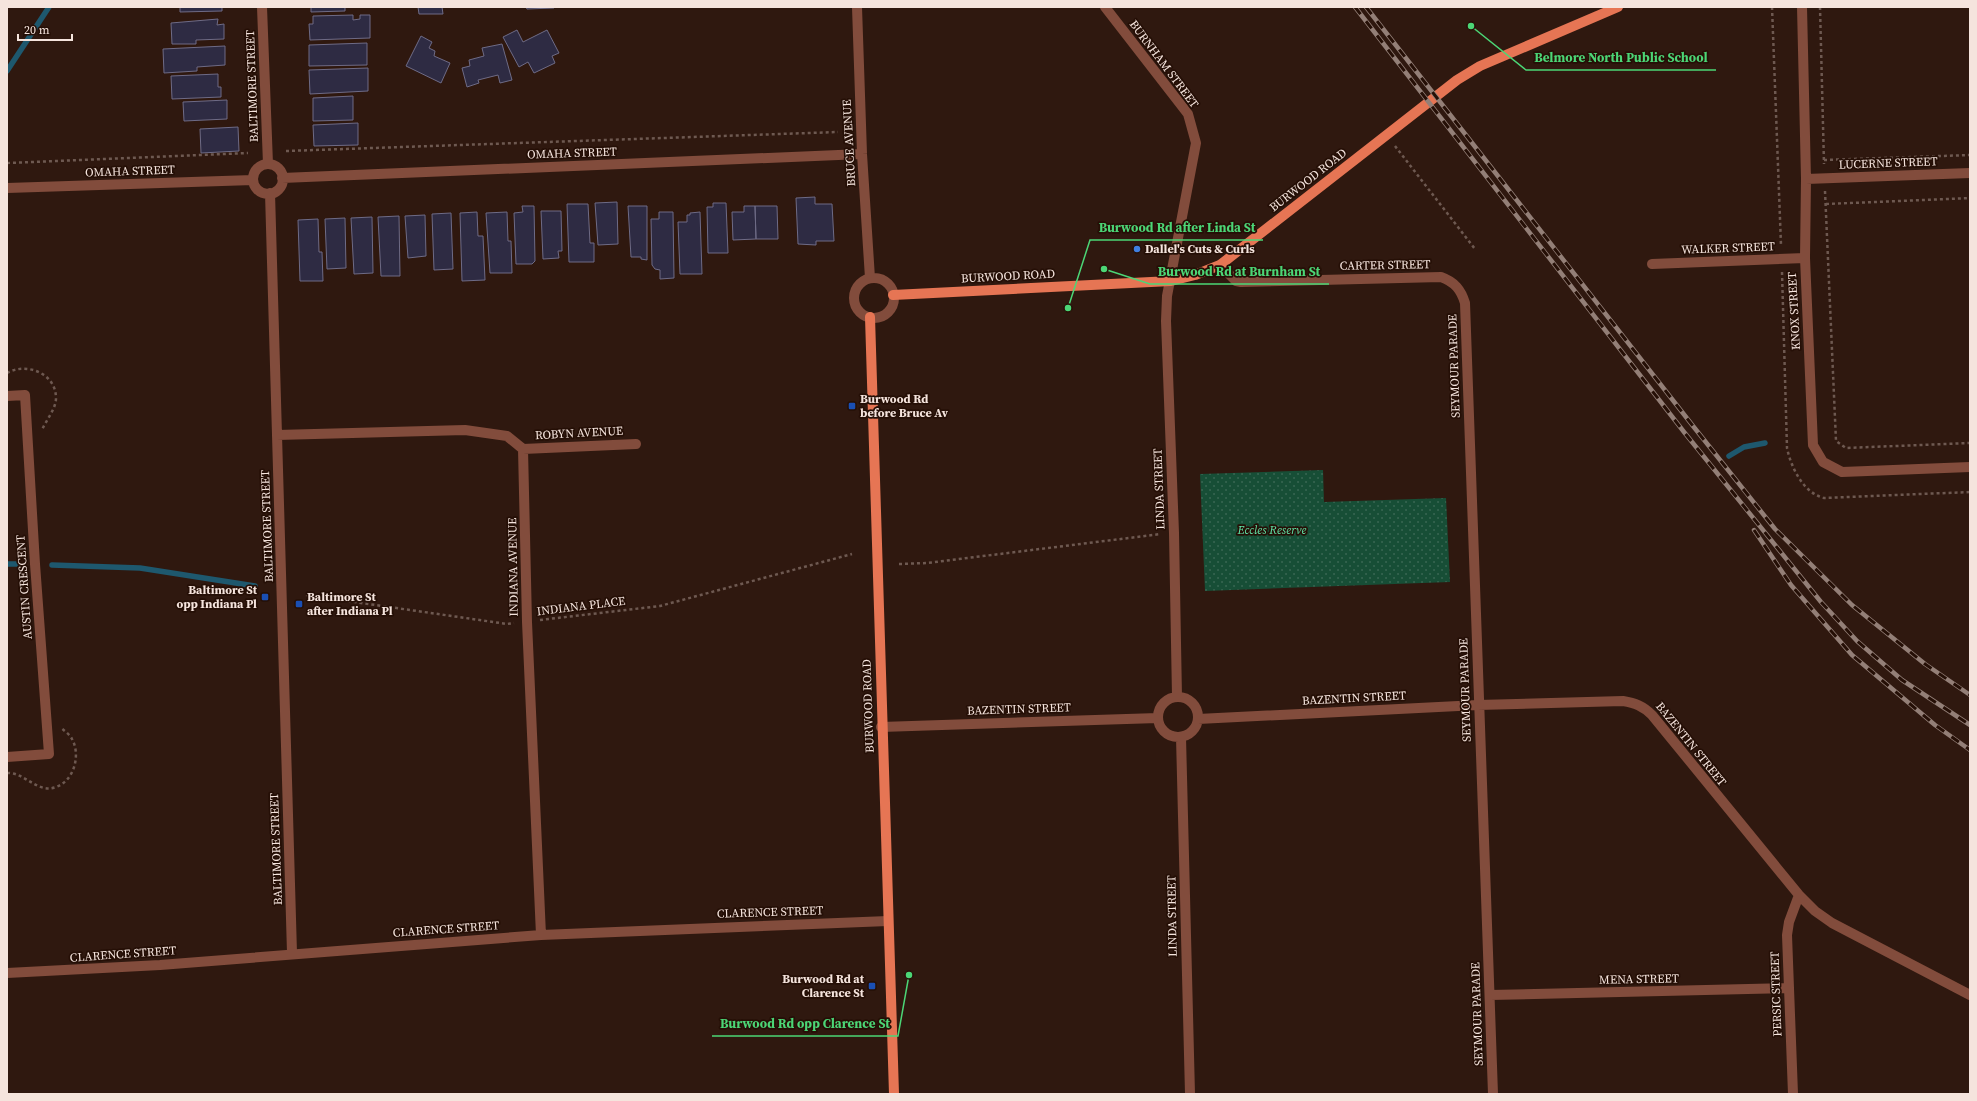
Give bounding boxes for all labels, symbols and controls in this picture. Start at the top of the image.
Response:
scale bar [18,16,72,42]
street label: BURNHAM STREET [1126,17,1203,112]
text: 20 m [24,22,50,38]
street label: BALTIMORE STREET [242,29,262,142]
callout: Belmore North Public School [1526,45,1716,70]
text: Belmore North Public School [1534,49,1708,66]
street label: BRUCE AVENUE [839,99,859,187]
street label: OMAHA STREET [527,143,618,163]
street label: BURWOOD ROAD [1266,145,1350,215]
street label: LUCERNE STREET [1838,153,1939,173]
street label: OMAHA STREET [85,161,176,181]
callout: Burwood Rd after Linda St [1090,215,1263,240]
text: Burwood Rd after Linda St [1099,219,1256,236]
street label: WALKER STREET [1681,238,1776,258]
place label: Dallel's Cuts & Curls [1145,241,1255,257]
marker: Dallel's Cuts & Curls [1132,244,1142,254]
street label: CARTER STREET [1339,256,1431,274]
callout: Burwood Rd at Burnham St [1150,259,1329,284]
text: Burwood Rd at Burnham St [1158,263,1321,280]
street label: BURWOOD ROAD [961,266,1055,286]
street label: KNOX STREET [1784,271,1804,350]
street label: SEYMOUR PARADE [1444,314,1464,418]
place label: Burwood Rd before Bruce Av [860,391,949,421]
marker: Burwood Rd before Bruce Av [847,401,857,411]
street label: ROBYN AVENUE [535,423,623,443]
street label: LINDA STREET [1150,447,1168,530]
street label: BALTIMORE STREET [257,469,277,582]
street label: INDIANA AVENUE [504,517,522,617]
park label: Eccles Reserve [1237,522,1307,538]
street label: AUSTIN CRESCENT [12,534,36,640]
place label: Baltimore St opp Indiana Pl [177,582,258,612]
place label: Baltimore St after Indiana Pl [307,589,393,619]
marker: Baltimore St opp Indiana Pl [260,592,270,602]
street label: INDIANA PLACE [536,593,626,619]
marker: Baltimore St after Indiana Pl [294,599,304,609]
street label: SEYMOUR PARADE [1455,638,1475,742]
street label: BURWOOD ROAD [858,659,878,753]
street label: BAZENTIN STREET [1302,687,1407,709]
street label: BAZENTIN STREET [967,699,1072,719]
street label: BAZENTIN STREET [1652,699,1730,790]
street label: BALTIMORE STREET [266,792,286,905]
street label: LINDA STREET [1163,874,1181,957]
street label: CLARENCE STREET [716,902,824,922]
street label: CLARENCE STREET [392,917,500,941]
street label: CLARENCE STREET [69,942,177,966]
street label: PERSIC STREET [1766,950,1785,1037]
street label: SEYMOUR PARADE [1467,962,1487,1066]
street label: MENA STREET [1599,970,1680,988]
place label: Burwood Rd at Clarence St [782,971,865,1001]
marker: Burwood Rd at Clarence St [867,981,877,991]
callout: Burwood Rd opp Clarence St [712,1011,898,1036]
text: Burwood Rd opp Clarence St [720,1015,890,1032]

